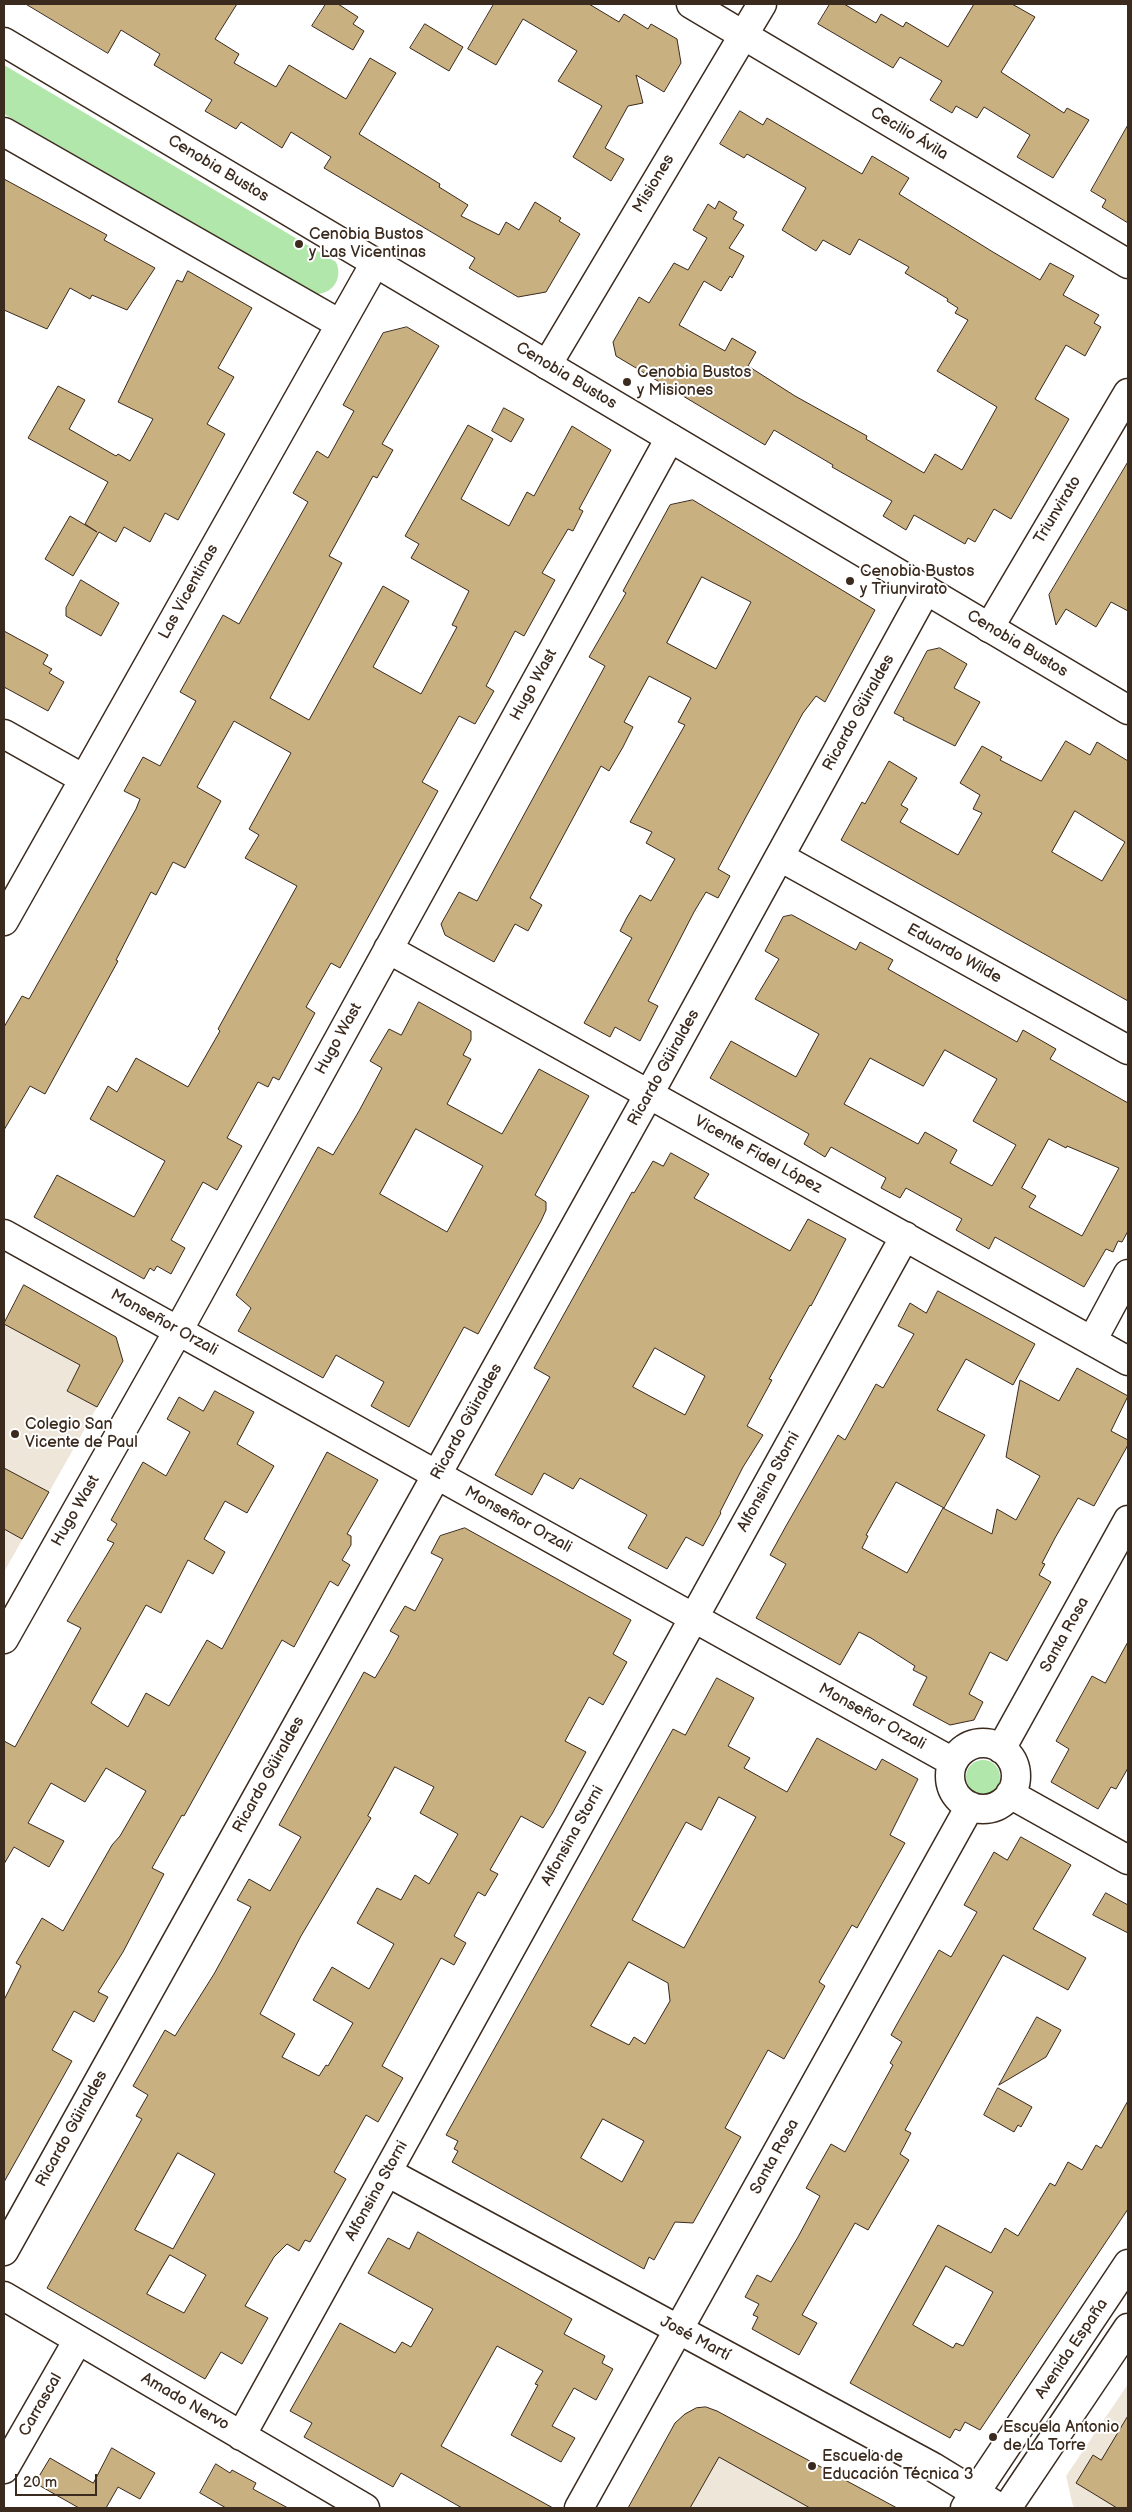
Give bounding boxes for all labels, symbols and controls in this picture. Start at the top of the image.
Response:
street label: Cecilio Ávila [867,103,951,165]
street label: Cenobia Bustos [164,131,272,207]
street label: Misiones [629,151,679,217]
place label: Cenobia Bustos y Las Vicentinas [309,225,426,263]
marker: Cenobia Bustos y Las Vicentinas [293,238,305,250]
street label: Cenobia Bustos [512,338,620,414]
place label: Cenobia Bustos y Misiones [637,363,751,401]
marker: Cenobia Bustos y Misiones [621,376,633,388]
street label: Triunvirato [1030,473,1086,547]
street label: Las Vicentinas [155,541,223,643]
place label: Cenobia Bustos y Triunvirato [860,562,974,600]
marker: Cenobia Bustos y Triunvirato [844,575,856,587]
street label: Cenobia Bustos [963,606,1071,682]
street label: Hugo Wast [506,646,562,724]
street label: Ricardo Güiraldes [819,651,899,775]
street label: Eduardo Wilde [903,920,1005,988]
street label: Hugo Wast [311,1000,367,1078]
street label: Ricardo Güiraldes [624,1006,704,1130]
street label: Vicente Fidel López [691,1112,825,1198]
street label: Monseñor Orzali [107,1286,221,1360]
street label: Ricardo Güiraldes [427,1360,507,1484]
place label: Colegio San Vicente de Paul [25,1415,138,1453]
marker: Colegio San Vicente de Paul [9,1428,21,1440]
street label: Alfonsina Storni [734,1429,804,1535]
street label: Hugo Wast [48,1472,104,1550]
street label: Monseñor Orzali [461,1483,575,1557]
street label: Santa Rosa [1036,1594,1094,1676]
street label: Monseñor Orzali [815,1680,929,1754]
street label: Ricardo Güiraldes [229,1713,309,1837]
street label: Alfonsina Storni [538,1783,608,1889]
street label: Ricardo Güiraldes [32,2067,112,2191]
street label: Santa Rosa [746,2116,804,2198]
street label: Alfonsina Storni [342,2138,412,2244]
street label: Avenida España [1031,2295,1113,2403]
street label: José Martí [657,2313,733,2365]
street label: Amado Nervo [138,2369,232,2435]
street label: Carrascal [15,2370,67,2440]
place label: Escuela Antonio de La Torre [1003,2418,1119,2456]
marker: Escuela Antonio de La Torre [987,2431,999,2443]
place label: Escuela de Educación Técnica 3 [822,2447,973,2485]
marker: Escuela de Educación Técnica 3 [806,2460,818,2472]
scale bar [18,2464,100,2496]
text: 20 m [23,2473,57,2492]

